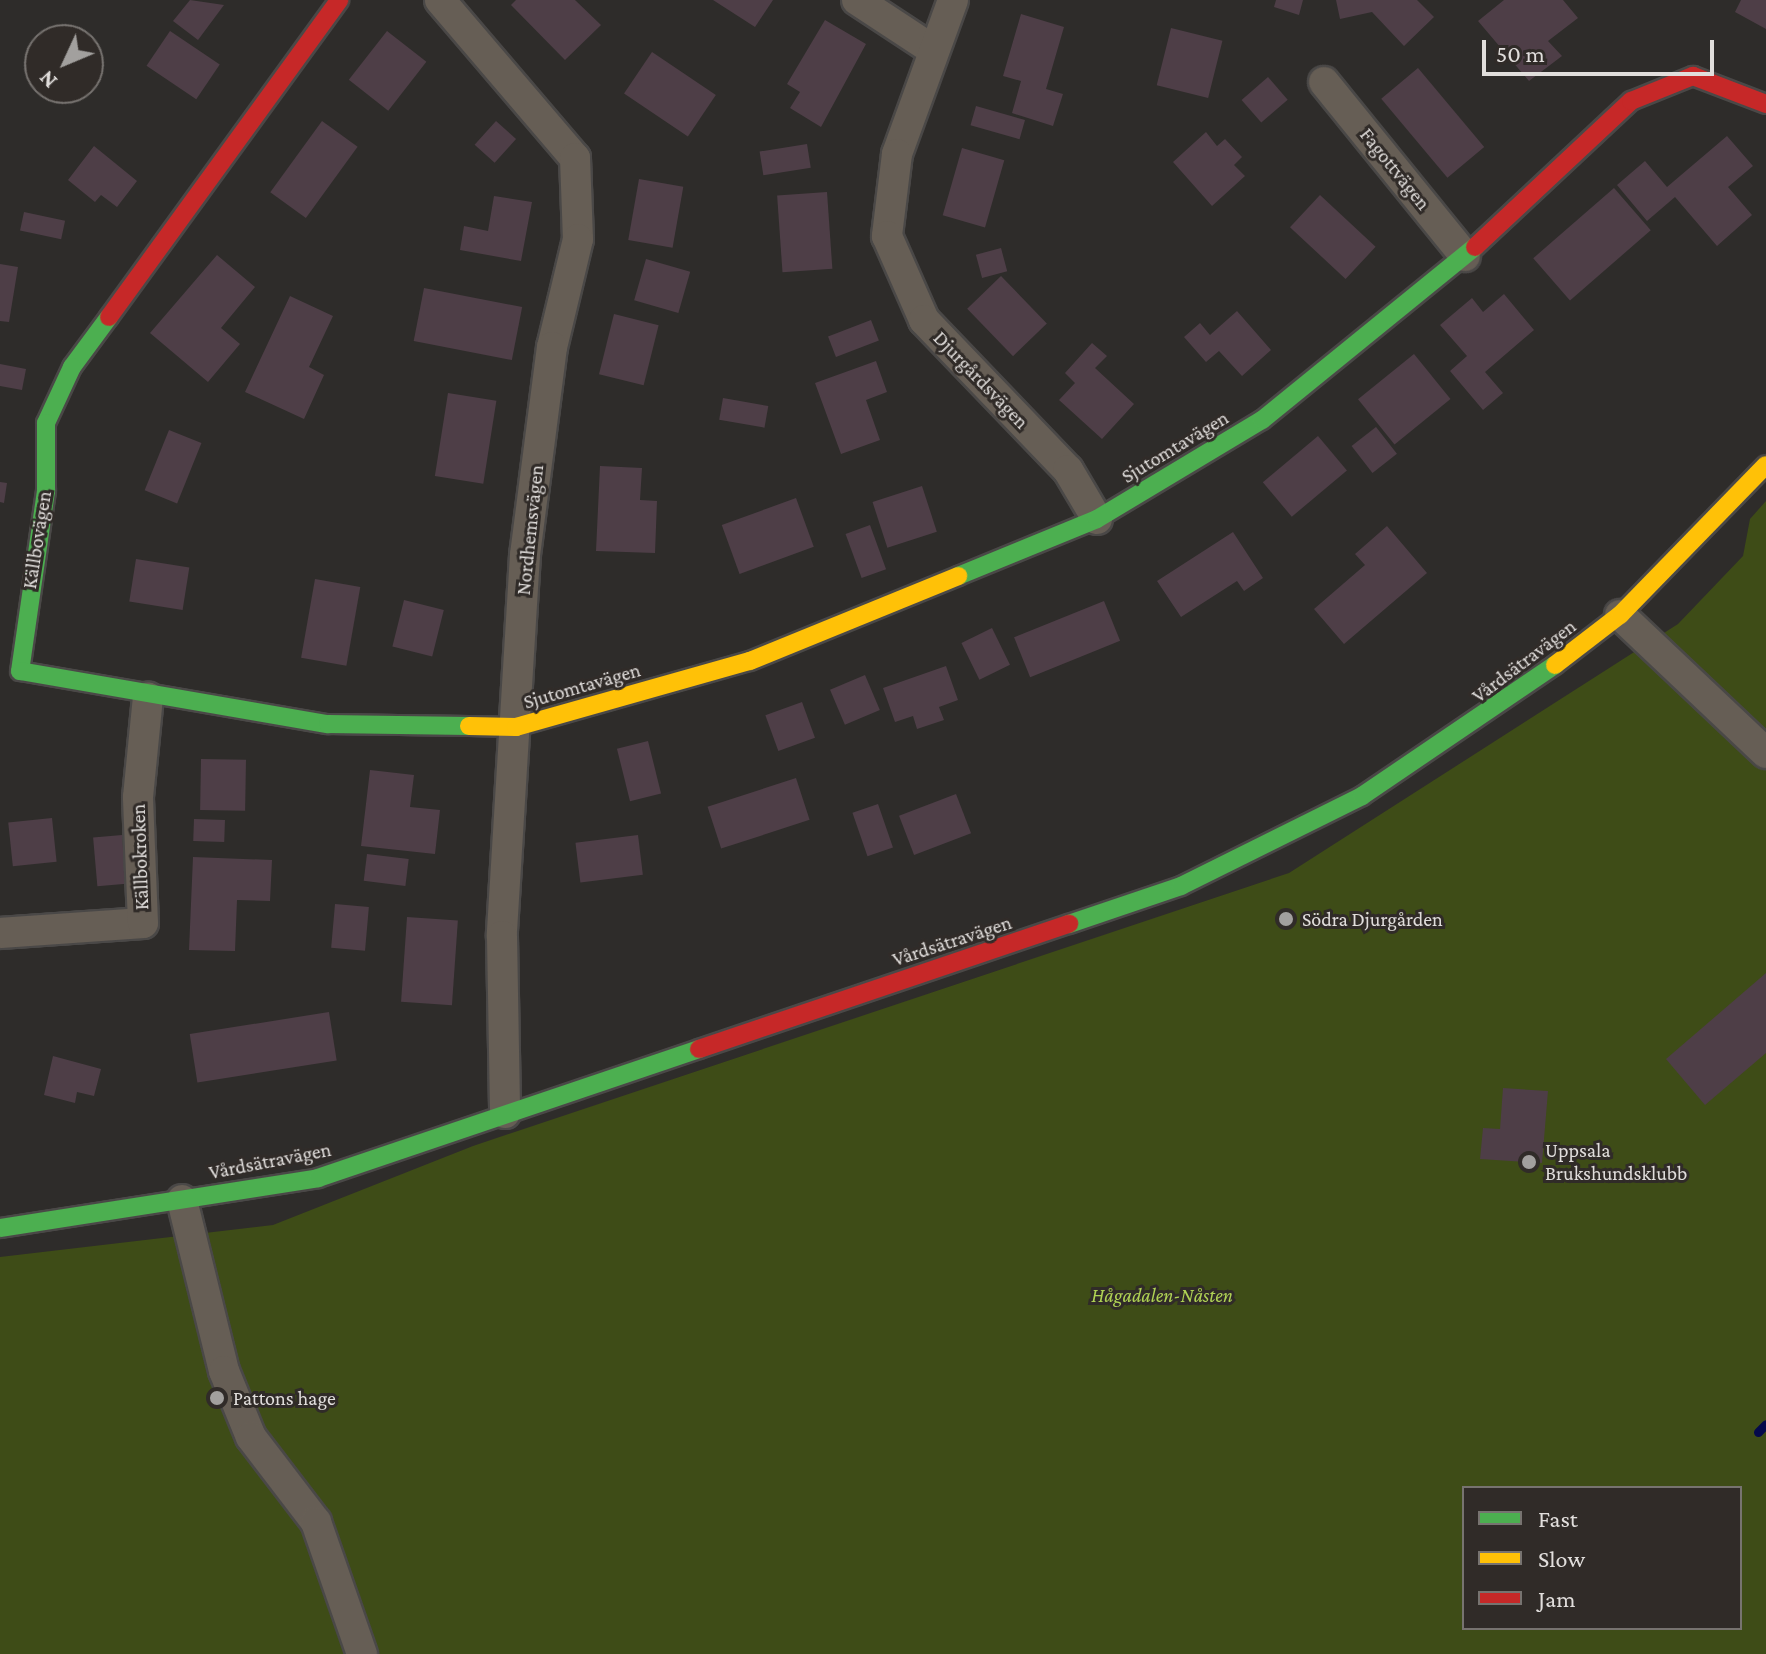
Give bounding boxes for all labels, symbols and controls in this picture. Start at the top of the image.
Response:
north arrow [24,24,104,104]
scale bar [1486,24,1718,74]
text: 50 m [1496,40,1545,67]
text: N [34,66,62,94]
street label: Fagottvägen [1355,123,1435,215]
street label: Djurgårdsvägen [928,326,1034,434]
street label: Sjutomtavägen [1117,406,1233,488]
street label: Nordhemsvägen [511,464,549,596]
street label: Källbovägen [17,489,57,591]
street label: Vårdsätravägen [1467,614,1581,708]
street label: Sjutomtavägen [521,658,643,714]
street label: Källbokroken [126,803,154,911]
place label: Södra Djurgården [1302,907,1443,931]
street label: Vårdsätravägen [889,910,1015,972]
marker: Södra Djurgården [1277,910,1295,928]
street label: Vårdsätravägen [207,1137,333,1185]
place label: Uppsala Brukshundsklubb [1545,1138,1687,1185]
marker: Uppsala Brukshundsklubb [1520,1153,1538,1171]
park label: Hågadalen-Nåsten [1091,1283,1233,1307]
place label: Pattons hage [233,1386,336,1410]
marker: Pattons hage [208,1389,226,1407]
legend [1462,1486,1742,1630]
text: Fast [1538,1505,1578,1532]
text: Slow [1538,1545,1585,1572]
text: Jam [1538,1585,1576,1612]

